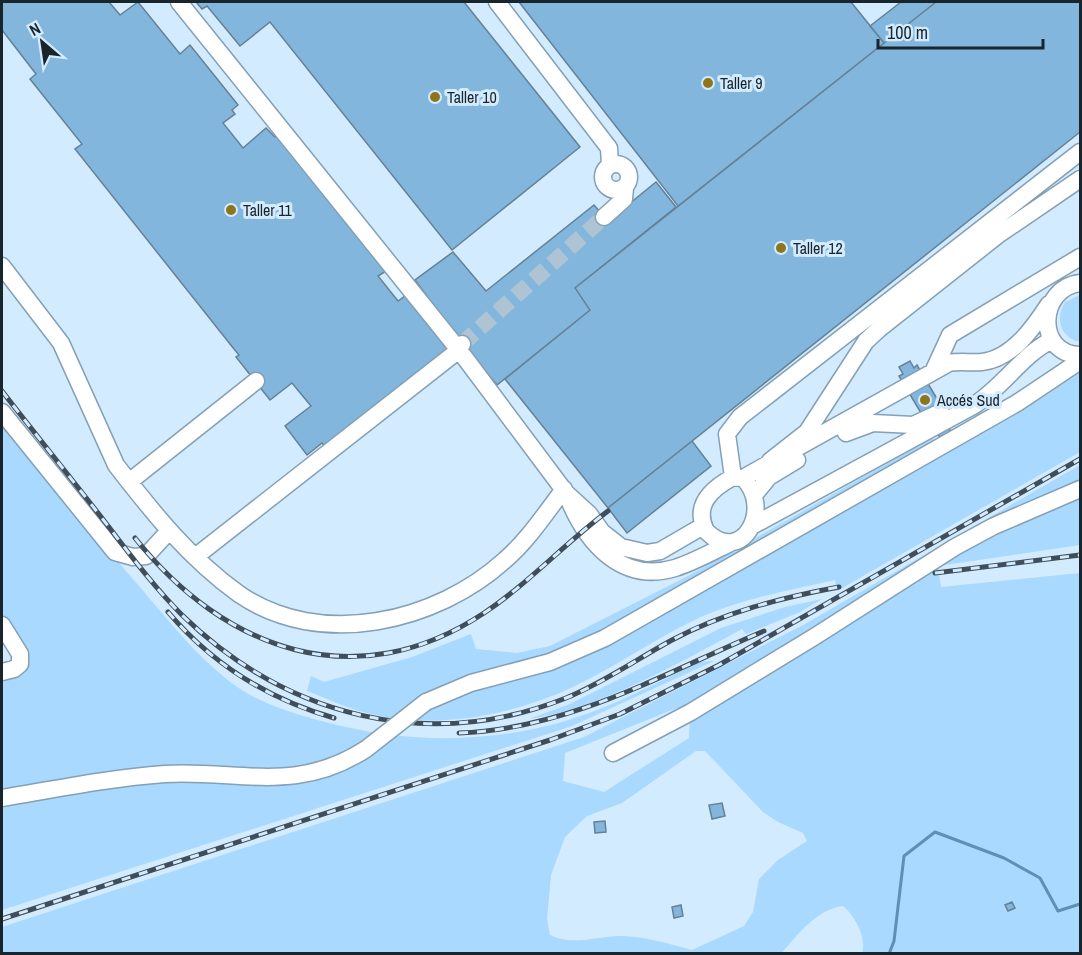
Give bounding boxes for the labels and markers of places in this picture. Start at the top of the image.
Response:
place label: Taller 9 [720,72,763,94]
marker: Taller 9 [701,76,715,90]
place label: Taller 10 [447,86,497,108]
marker: Taller 10 [428,90,442,104]
place label: Taller 11 [243,199,293,221]
marker: Taller 11 [224,203,238,217]
place label: Taller 12 [793,237,843,259]
marker: Taller 12 [774,241,788,255]
place label: Accés Sud [936,389,1000,411]
marker: Accés Sud [918,393,932,407]

